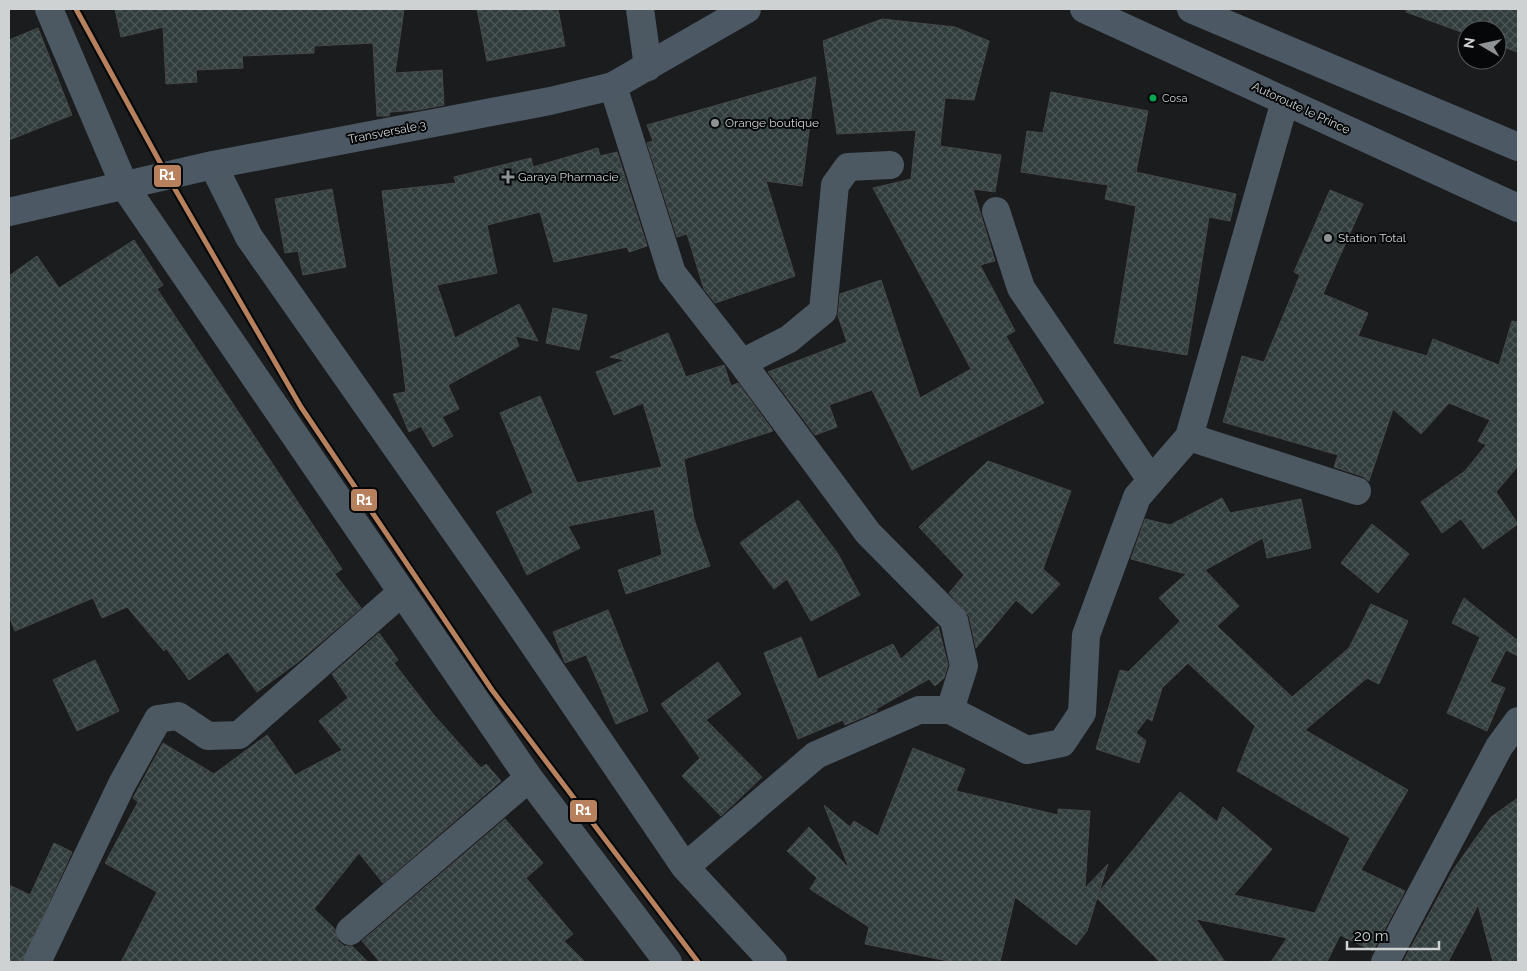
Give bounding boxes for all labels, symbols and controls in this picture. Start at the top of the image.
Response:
north arrow [1457,20,1507,70]
text: N [1460,36,1478,49]
street label: Autoroute le Prince [1250,79,1352,137]
place label: Cosa [1162,92,1187,105]
marker: Cosa [1148,93,1158,103]
place label: Orange boutique [725,116,819,130]
marker: Orange boutique [709,117,721,129]
street label: Transversale 3 [347,118,427,146]
line badge: R1 [153,164,182,188]
text: R1 [159,167,175,183]
place label: Garaya Pharmacie [518,170,619,184]
marker: Garaya Pharmacie [502,171,514,183]
place label: Station Total [1338,231,1407,245]
marker: Station Total [1322,232,1334,244]
line badge: R1 [350,488,378,512]
text: R1 [356,492,372,508]
line badge: R1 [569,799,598,823]
text: R1 [575,802,591,818]
scale bar [1347,918,1440,950]
text: 20 m [1354,927,1389,945]

